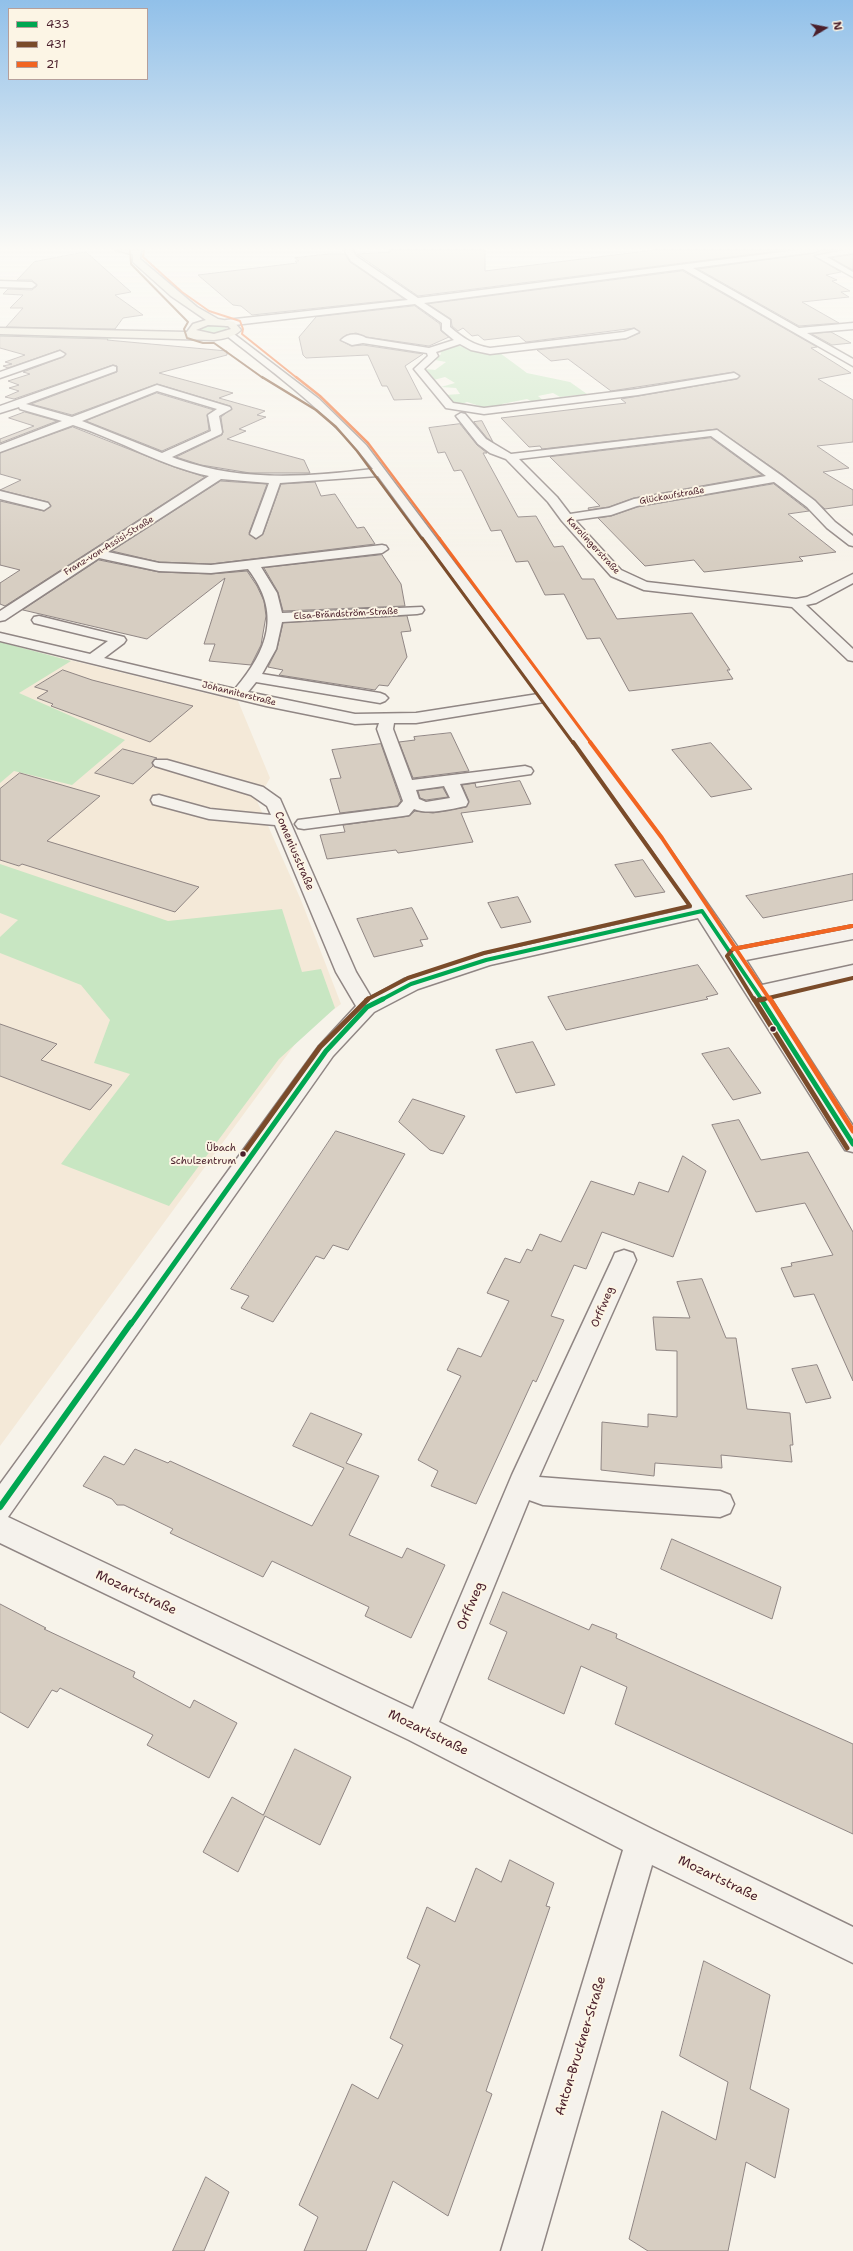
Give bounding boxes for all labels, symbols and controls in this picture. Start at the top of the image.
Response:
legend [8,8,148,80]
north arrow [805,8,845,48]
text: 433 [46,16,70,32]
text: N [829,20,845,31]
text: 431 [46,36,66,52]
text: 21 [46,56,59,72]
street label: Glückaufstraße [639,485,705,507]
street label: Franz-von-Assisi-Straße [62,514,156,578]
street label: Karolingerstraße [564,515,622,577]
street label: Elsa-Brändström-Straße [293,606,399,622]
street label: Johanniterstraße [201,680,277,708]
street label: Comeniusstraße [271,810,317,892]
unlabelled marker [768,1024,778,1034]
place label: Übach Schulzentrum [170,1142,236,1166]
marker: Übach Schulzentrum [238,1149,248,1159]
street label: Orffweg [588,1285,618,1329]
street label: Mozartstraße [93,1567,179,1619]
street label: Orffweg [454,1579,488,1633]
street label: Mozartstraße [385,1707,471,1759]
street label: Mozartstraße [675,1853,761,1905]
street label: Anton-Bruckner-Straße [552,1975,610,2117]

